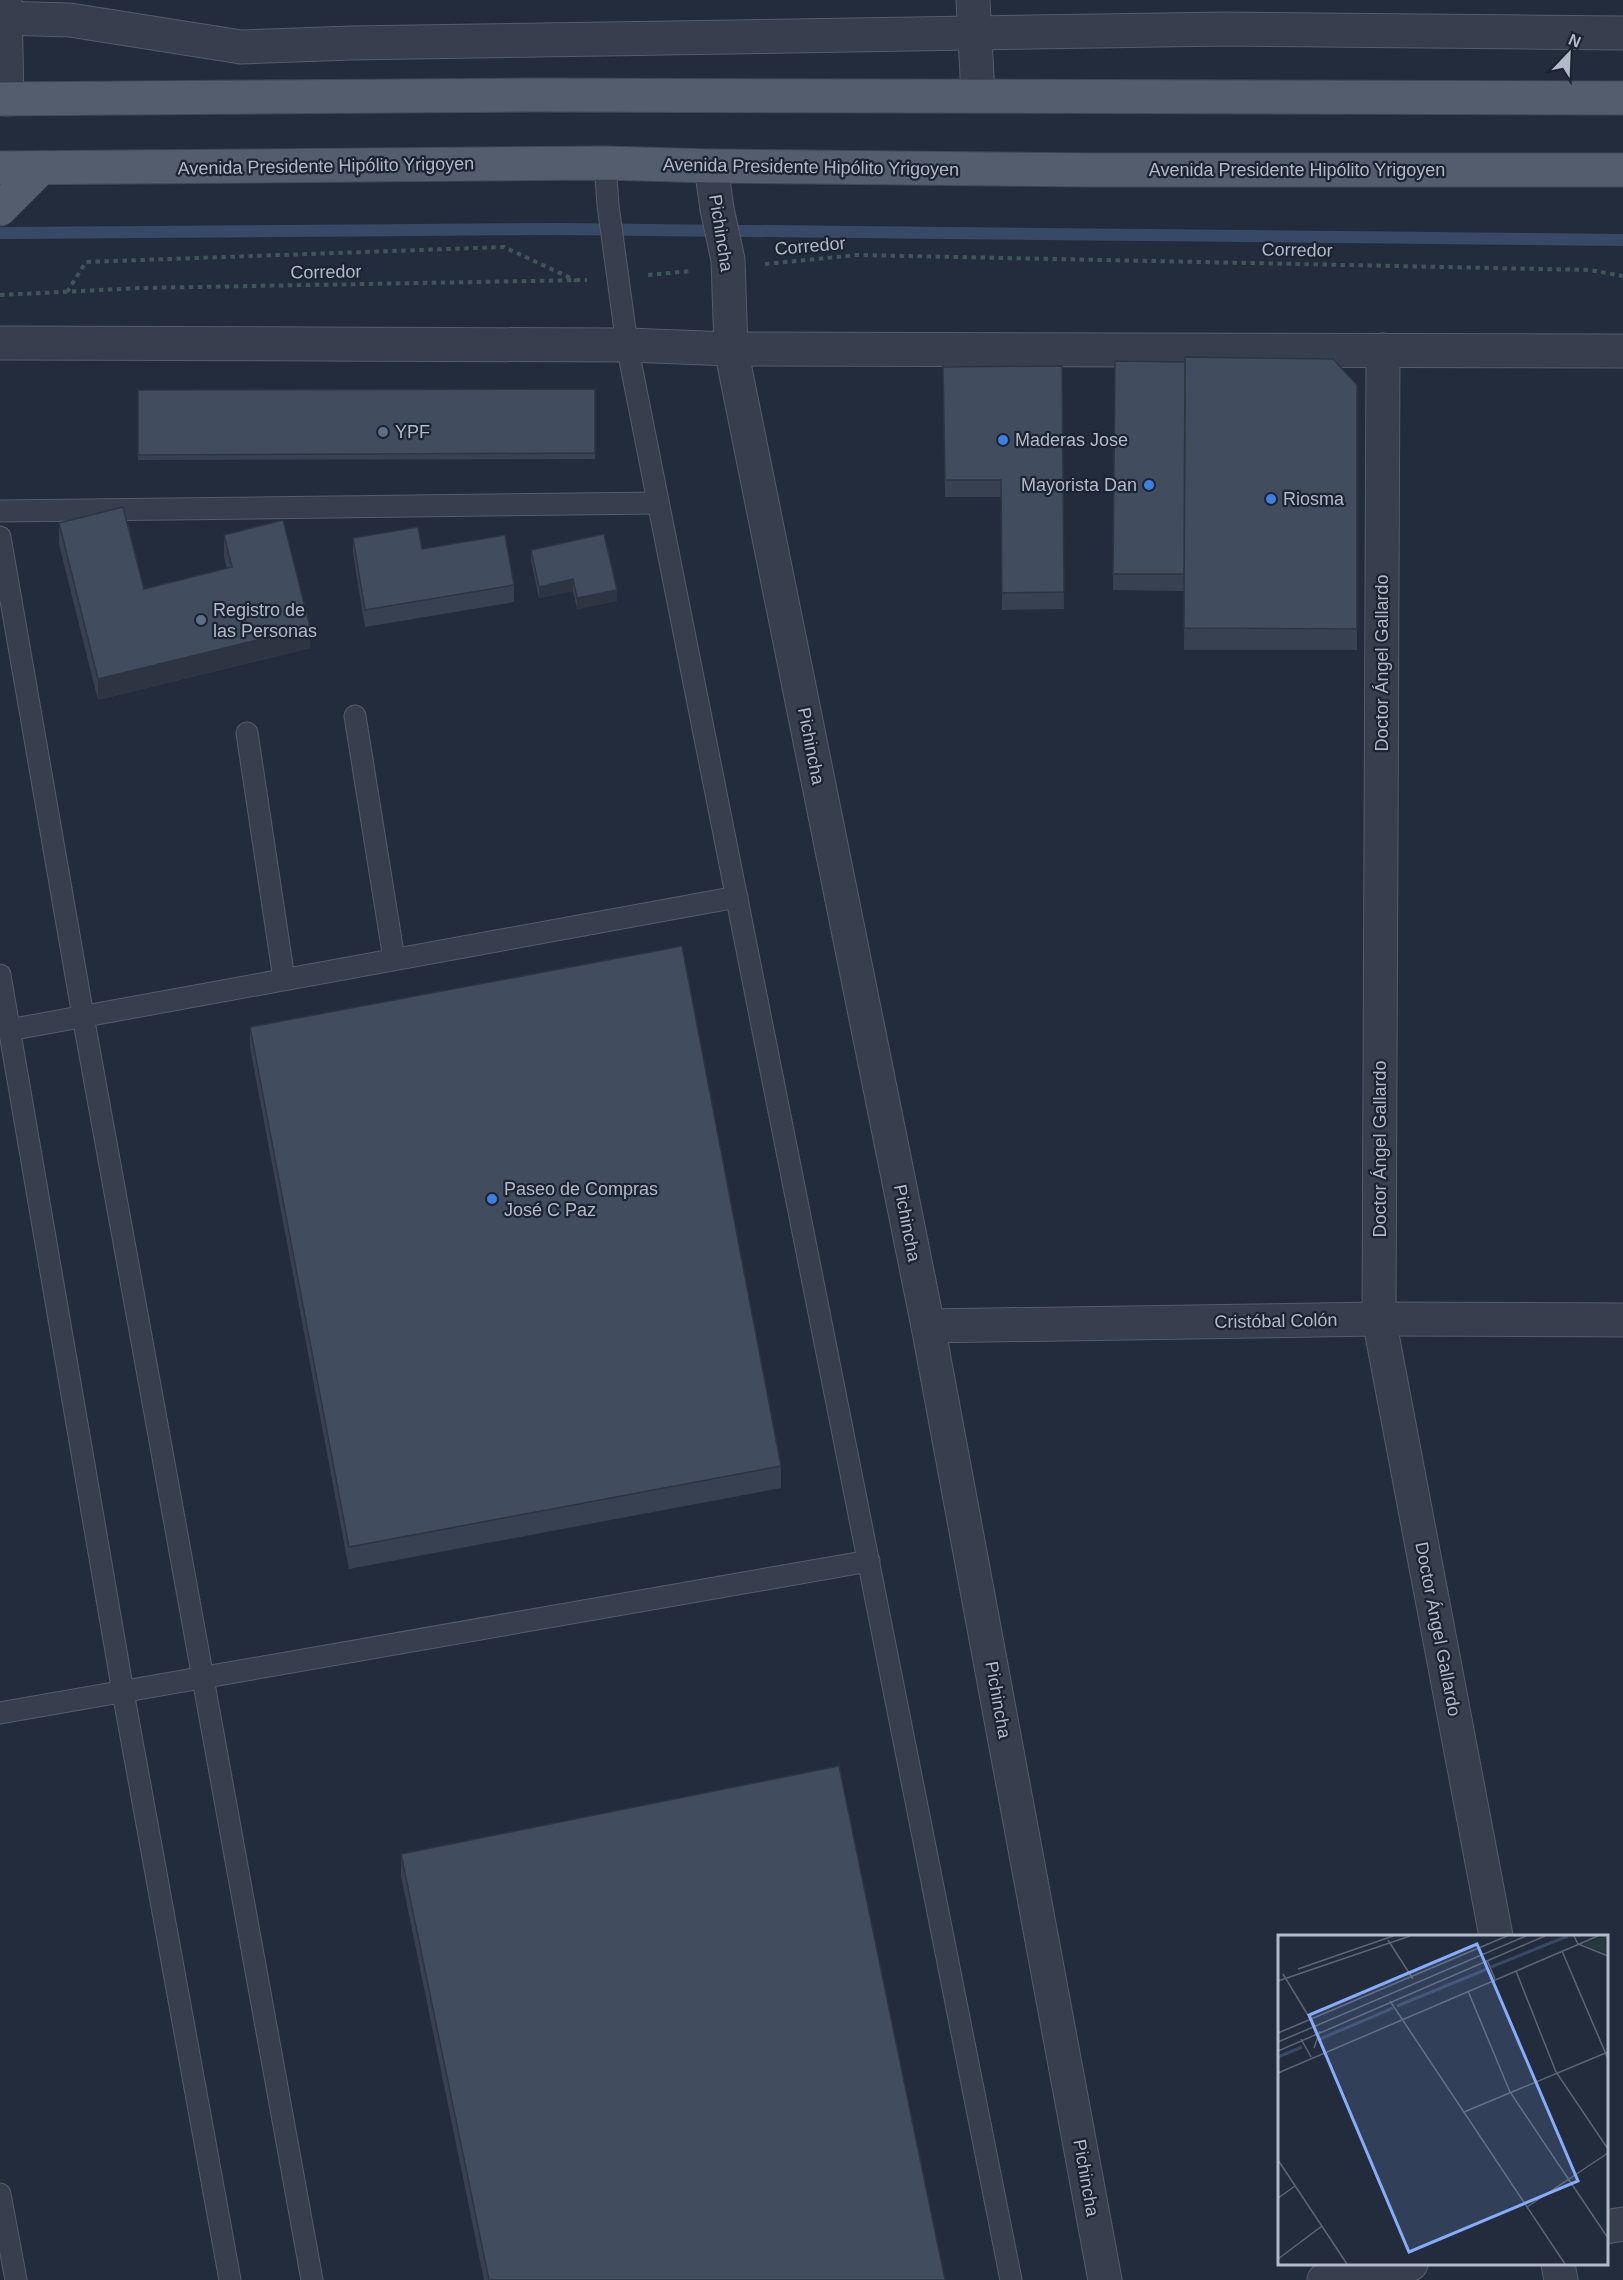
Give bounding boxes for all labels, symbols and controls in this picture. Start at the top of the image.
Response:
north arrow [1539,24,1599,84]
text: N [1566,31,1583,51]
street label: Avenida Presidente Hipólito Yrigoyen [178,153,474,179]
street label: Avenida Presidente Hipólito Yrigoyen [663,154,959,180]
street label: Avenida Presidente Hipólito Yrigoyen [1149,160,1445,180]
street label: Pichincha [705,193,737,274]
street label: Corredor [774,233,846,259]
street label: Corredor [1261,239,1333,261]
street label: Corredor [290,261,362,283]
place label: YPF [395,422,430,442]
marker: YPF [376,425,390,439]
place label: Maderas Jose [1015,430,1128,450]
marker: Maderas Jose [996,433,1010,447]
place label: Mayorista Dan [1021,475,1137,495]
marker: Mayorista Dan [1142,478,1156,492]
place label: Riosma [1283,489,1345,509]
marker: Riosma [1264,492,1278,506]
street label: Doctor Ángel Gallardo [1372,574,1392,752]
place label: Registro de las Personas [213,600,317,641]
marker: Registro de las Personas [194,613,208,627]
street label: Pichincha [794,706,828,787]
street label: Doctor Ángel Gallardo [1370,1060,1390,1238]
place label: Paseo de Compras José C Paz [504,1179,658,1220]
street label: Pichincha [890,1183,924,1264]
marker: Paseo de Compras José C Paz [485,1192,499,1206]
street label: Cristóbal Colón [1214,1310,1338,1332]
street label: Doctor Ángel Gallardo [1411,1540,1465,1718]
street label: Pichincha [981,1660,1015,1741]
inset map [1278,1935,1608,2265]
street label: Pichincha [1069,2138,1103,2219]

